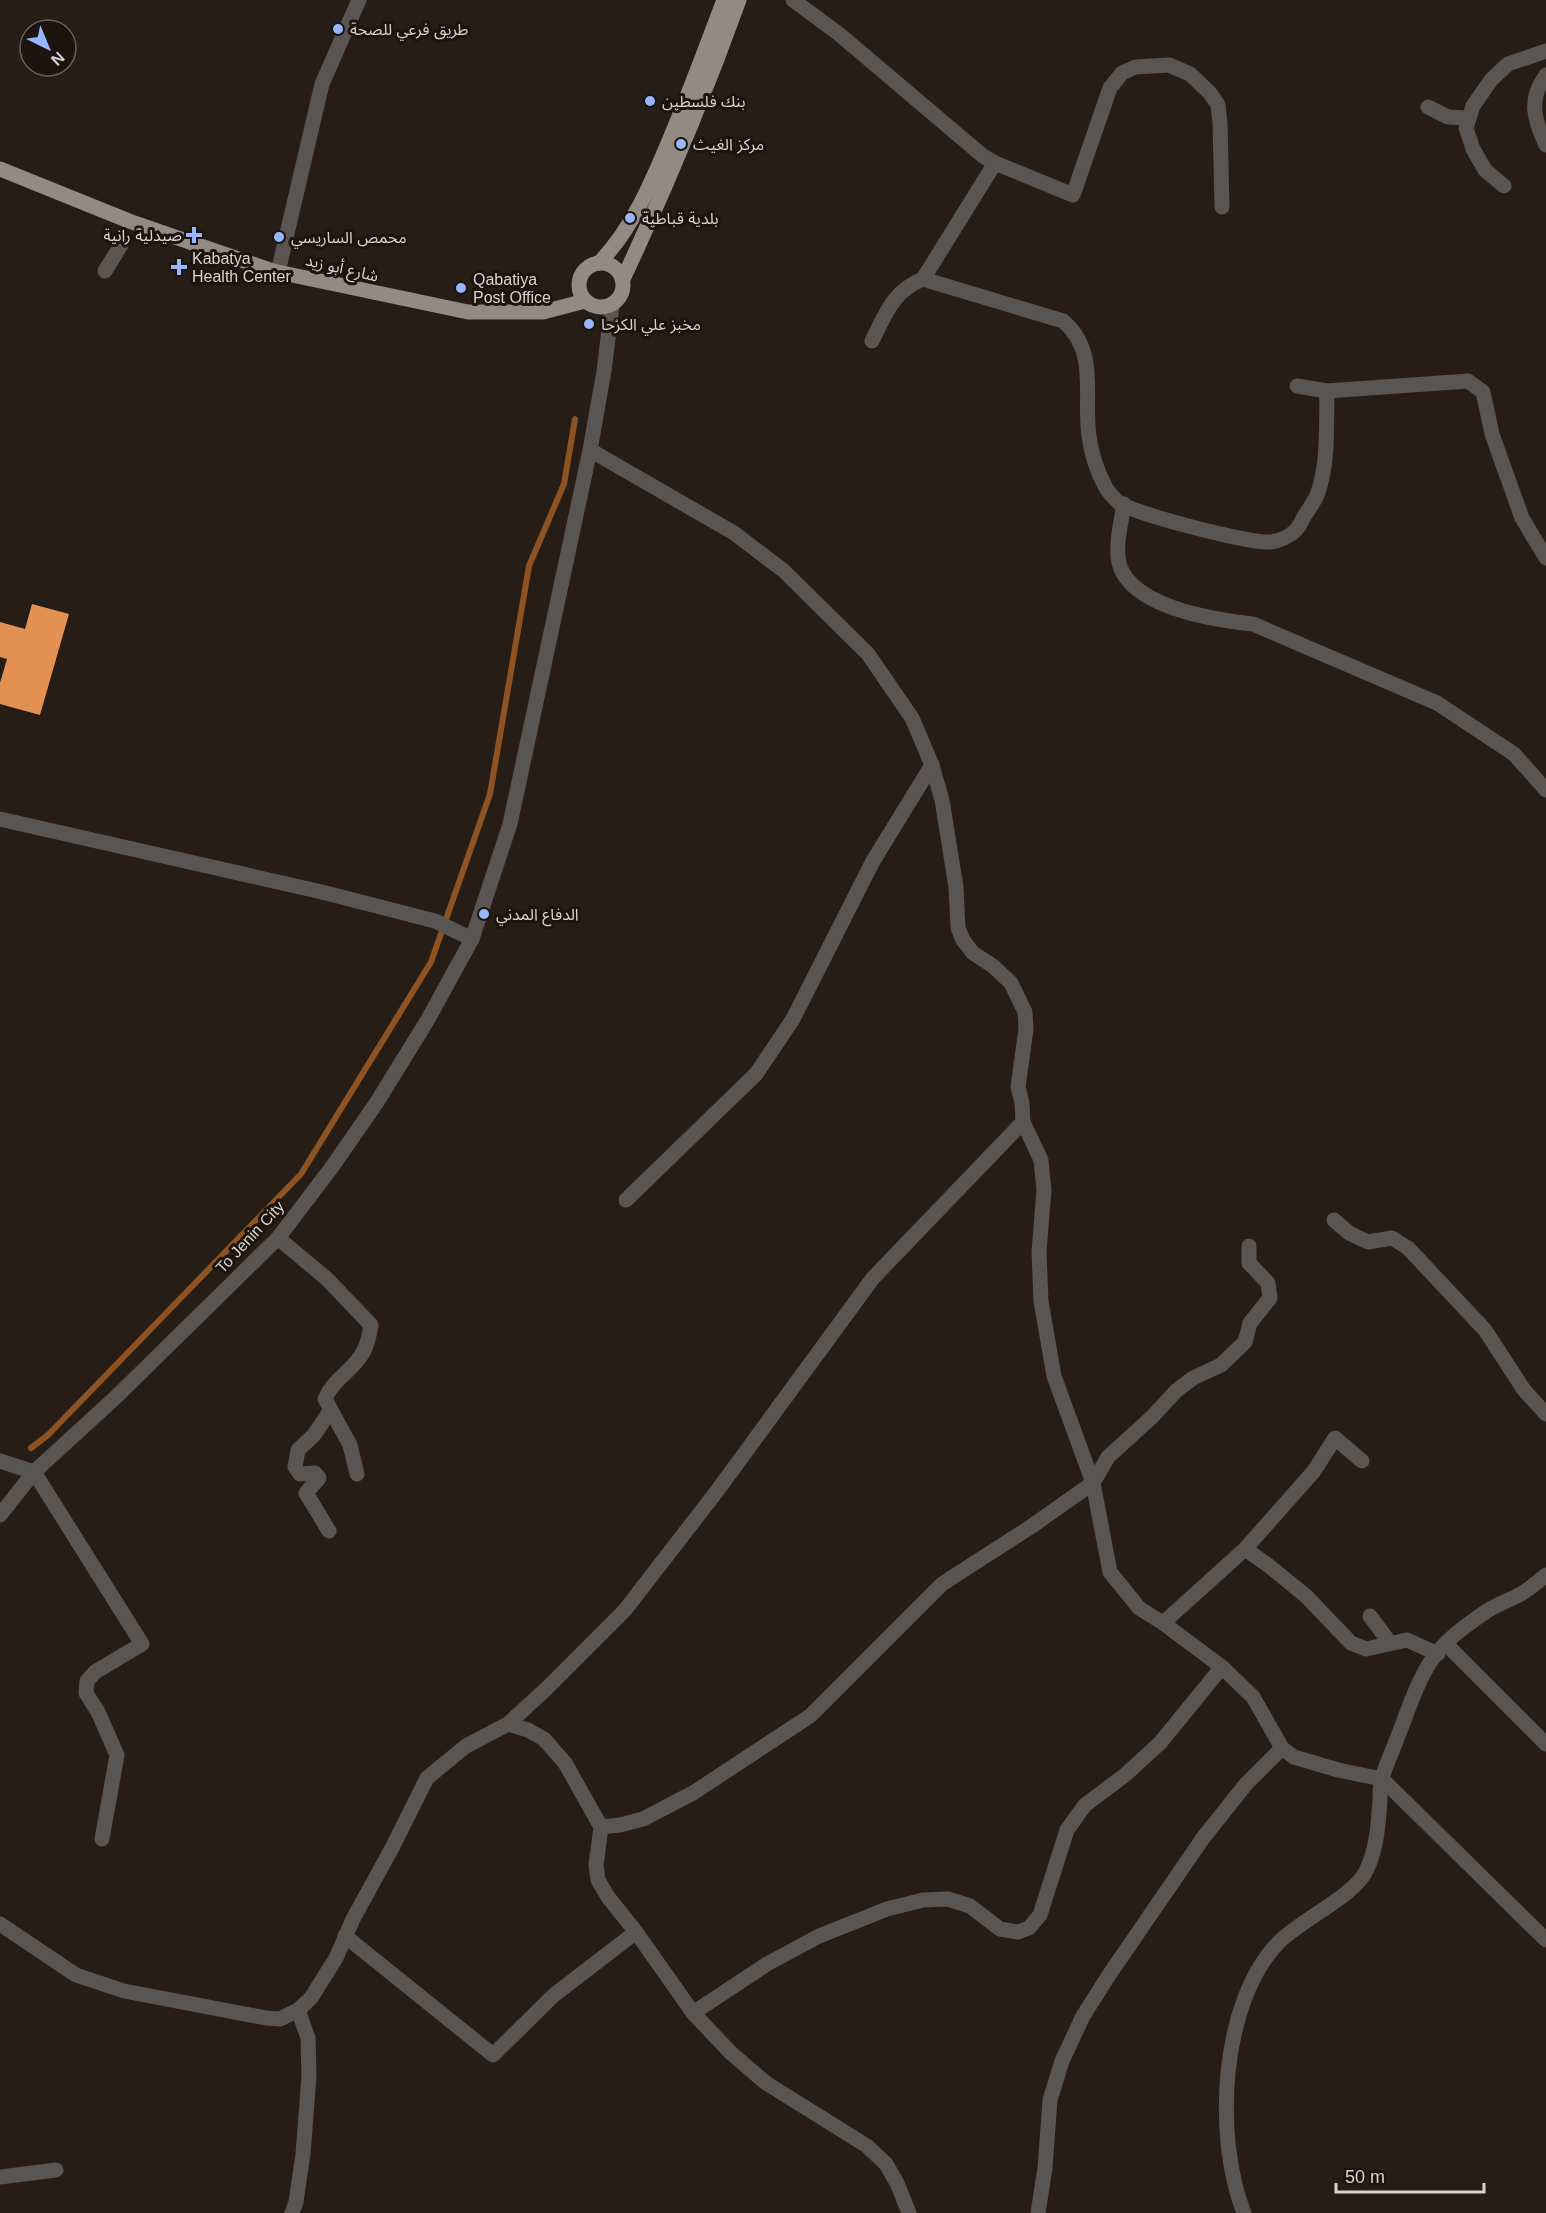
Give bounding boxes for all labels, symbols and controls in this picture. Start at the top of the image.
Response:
north arrow [18,18,78,78]
place label: طريق فرعي للصحة [350,21,468,41]
marker: طريق فرعي للصحة [331,22,345,36]
text: N [48,48,68,69]
place label: بنك فلسطين [662,93,746,111]
marker: بنك فلسطين [643,94,657,108]
place label: مركز الغيث [693,136,764,154]
marker: مركز الغيث [674,137,688,151]
place label: بلدية قباطية [642,210,719,227]
marker: بلدية قباطية [623,211,637,225]
place label: صيدلية رانية [103,227,182,245]
marker: صيدلية رانية [187,228,201,242]
place label: محمص الساريسي [291,229,407,249]
marker: محمص الساريسي [272,230,286,244]
place label: Kabatya Health Center [192,250,291,285]
street label: شارع أبو زيد [303,250,380,289]
marker: Kabatya Health Center [170,258,188,276]
place label: Qabatiya Post Office [473,271,551,306]
marker: Qabatiya Post Office [454,281,468,295]
place label: مخبز علي الكزحا [601,316,701,336]
marker: مخبز علي الكزحا [582,317,596,331]
place label: الدفاع المدني [496,906,579,927]
marker: الدفاع المدني [477,907,491,921]
street label: To Jenin City [213,1198,287,1276]
scale bar [1336,2156,1484,2194]
text: 50 m [1345,2167,1385,2187]

